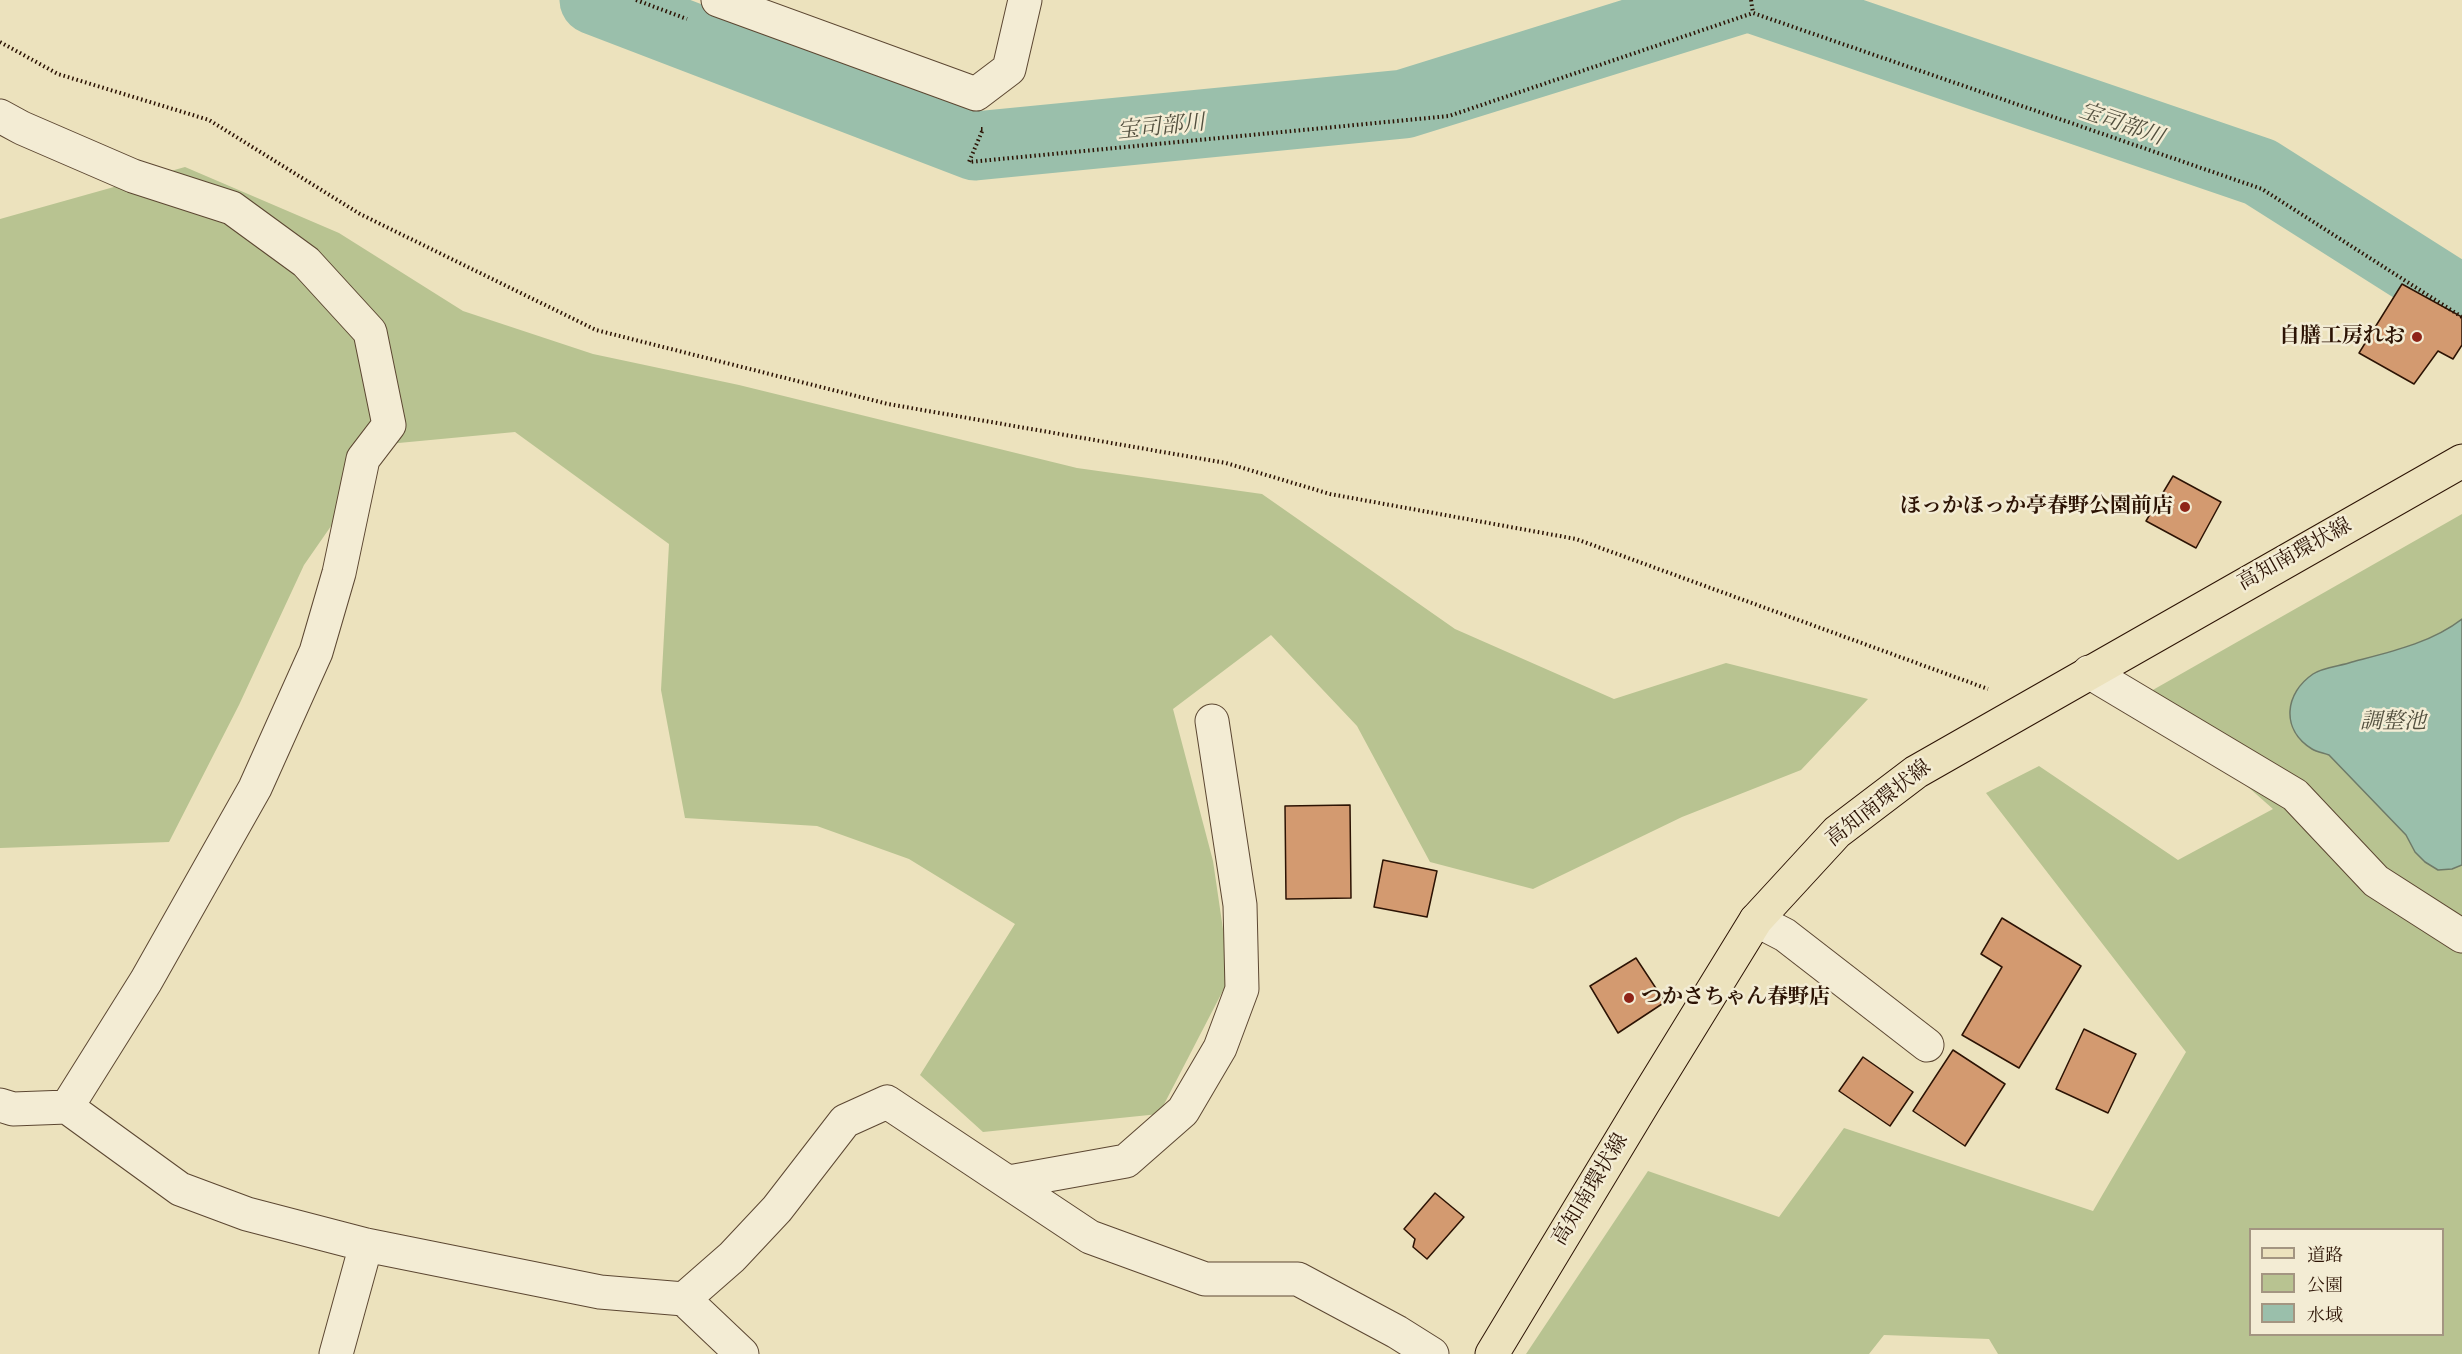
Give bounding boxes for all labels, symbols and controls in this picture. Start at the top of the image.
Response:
water label: 宝司部川 [2075,98,2167,152]
water label: 宝司部川 [1116,110,1206,146]
place label: 自膳工房れお [2279,324,2405,350]
marker: 自膳工房れお [2410,330,2424,344]
place label: ほっかほっか亭春野公園前店 [1900,494,2173,520]
marker: ほっかほっか亭春野公園前店 [2178,500,2192,514]
street label: 高知南環状線 [2234,513,2356,597]
water label: 調整池 [2360,710,2426,736]
street label: 高知南環状線 [1822,755,1936,853]
place label: つかさちゃん春野店 [1641,985,1830,1011]
marker: つかさちゃん春野店 [1622,991,1636,1005]
street label: 高知南環状線 [1548,1130,1634,1250]
legend [2249,1228,2444,1336]
text: 道路 [2307,1244,2343,1267]
text: 公園 [2307,1274,2343,1297]
text: 水域 [2307,1304,2343,1327]

